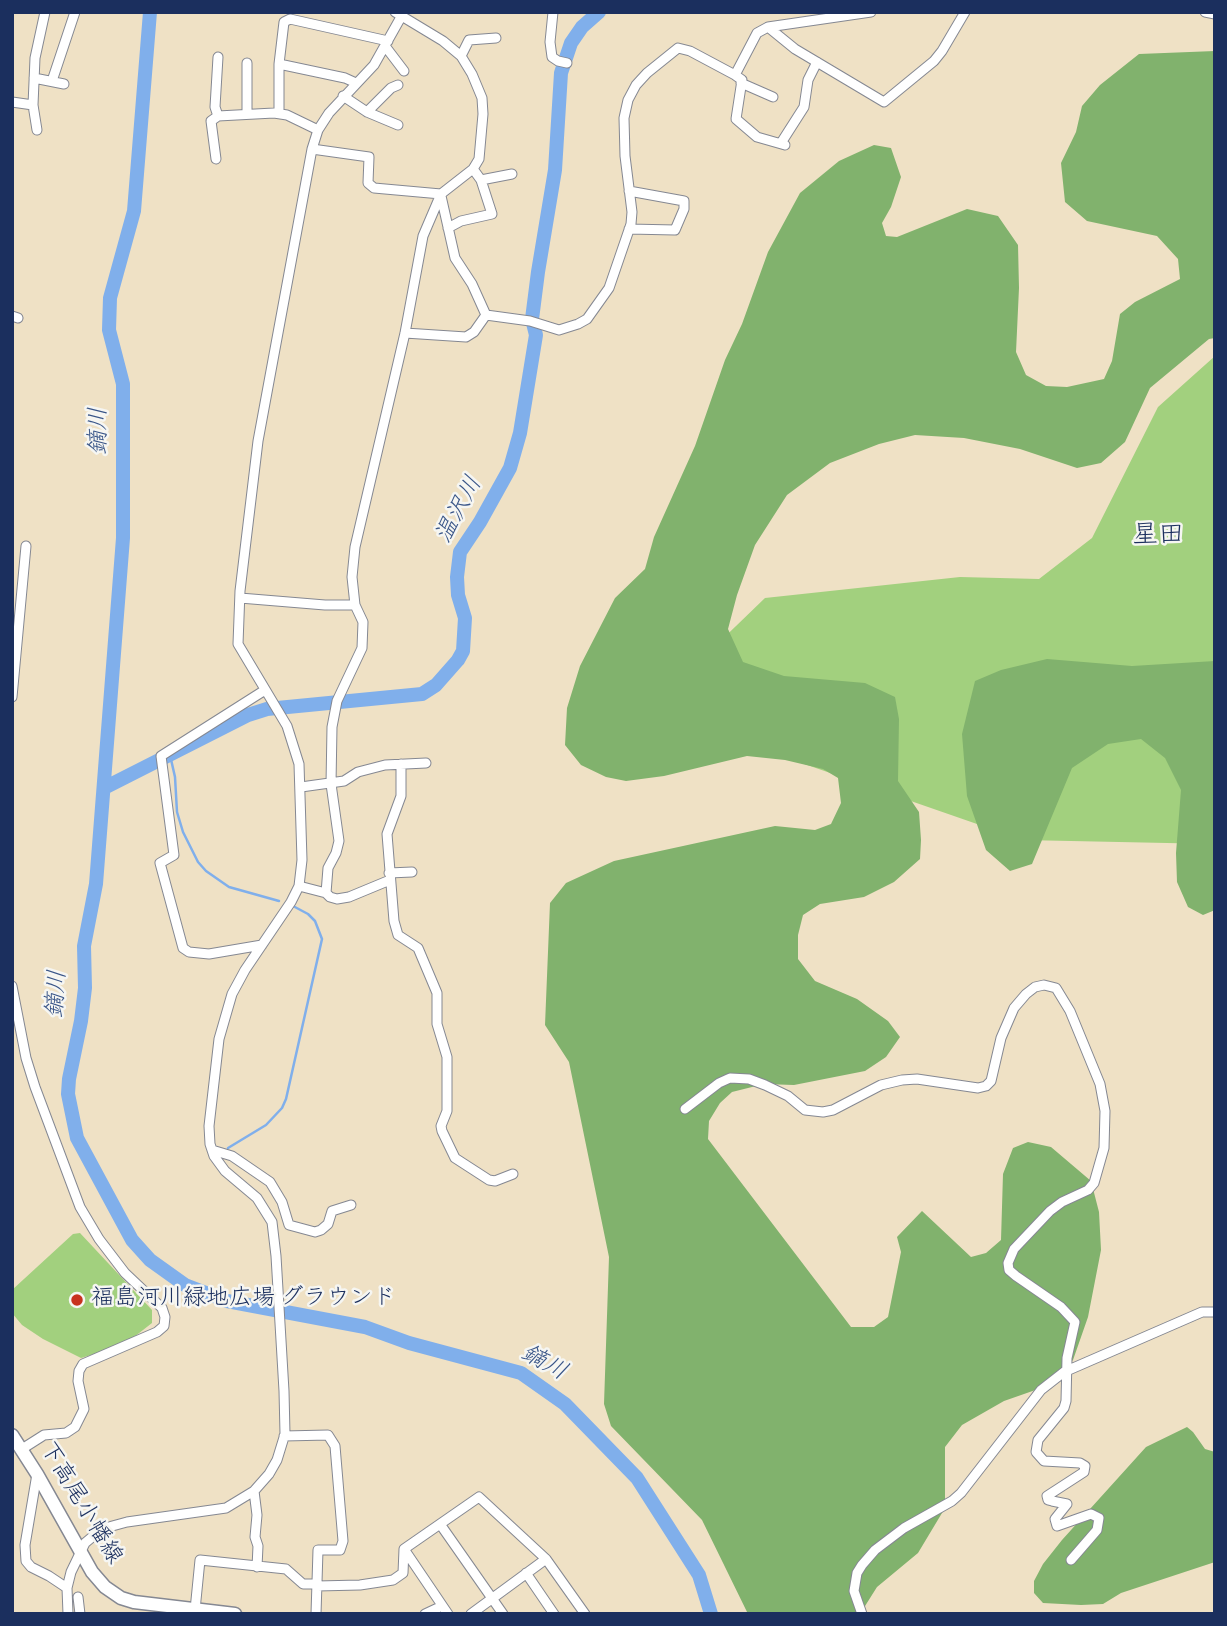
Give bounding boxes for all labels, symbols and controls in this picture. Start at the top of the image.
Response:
water label: 鏑川 [87,407,115,455]
water label: 温沢川 [431,472,491,550]
district label: 星田 [1132,522,1184,554]
water label: 鏑川 [43,969,75,1019]
place label: 福島河川緑地広場 グラウンド [91,1286,395,1314]
marker: 福島河川緑地広場 グラウンド [69,1292,85,1308]
water label: 鏑川 [515,1341,571,1389]
street label: 下高尾小幡線 [32,1438,126,1570]

